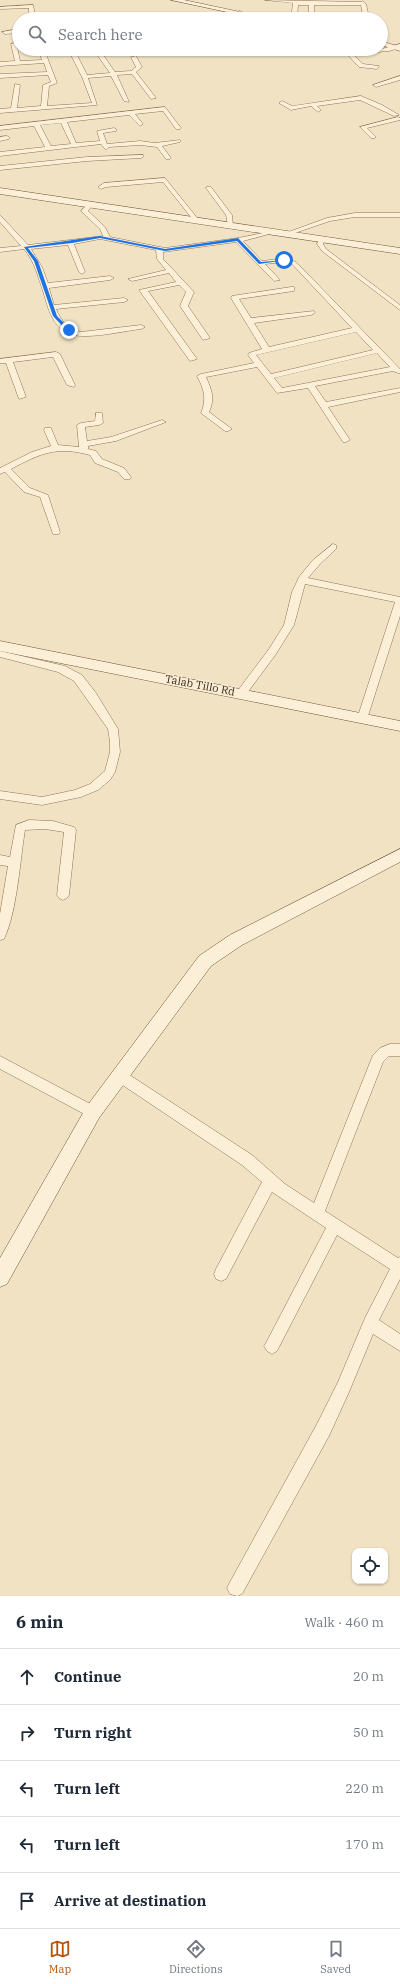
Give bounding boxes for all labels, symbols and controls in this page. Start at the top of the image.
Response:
search box [12,12,388,56]
icon: search [26,23,48,45]
text: Search here [58,25,143,44]
route start [275,251,293,269]
route end [60,321,78,339]
street label: Talab Tillo Rd [164,671,236,699]
map controls [352,1548,388,1584]
button: locate [352,1548,388,1584]
text: 6 min [16,1611,64,1633]
text: Walk · 460 m [305,1614,384,1631]
icon: ahead [16,1666,38,1688]
text: Continue [54,1667,121,1686]
text: 20 m [353,1668,384,1685]
icon: right [16,1722,38,1744]
text: Turn right [54,1723,132,1742]
text: 50 m [353,1724,384,1741]
icon: left [16,1778,38,1800]
text: Turn left [54,1779,120,1798]
text: 220 m [345,1780,384,1797]
icon: left [16,1834,38,1856]
text: Turn left [54,1835,120,1854]
text: 170 m [345,1836,384,1853]
icon: arrive [16,1890,38,1912]
text: Arrive at destination [54,1891,206,1910]
tab: Map [49,1938,71,1976]
tab: Directions [169,1938,223,1976]
tab: Saved [320,1938,351,1976]

